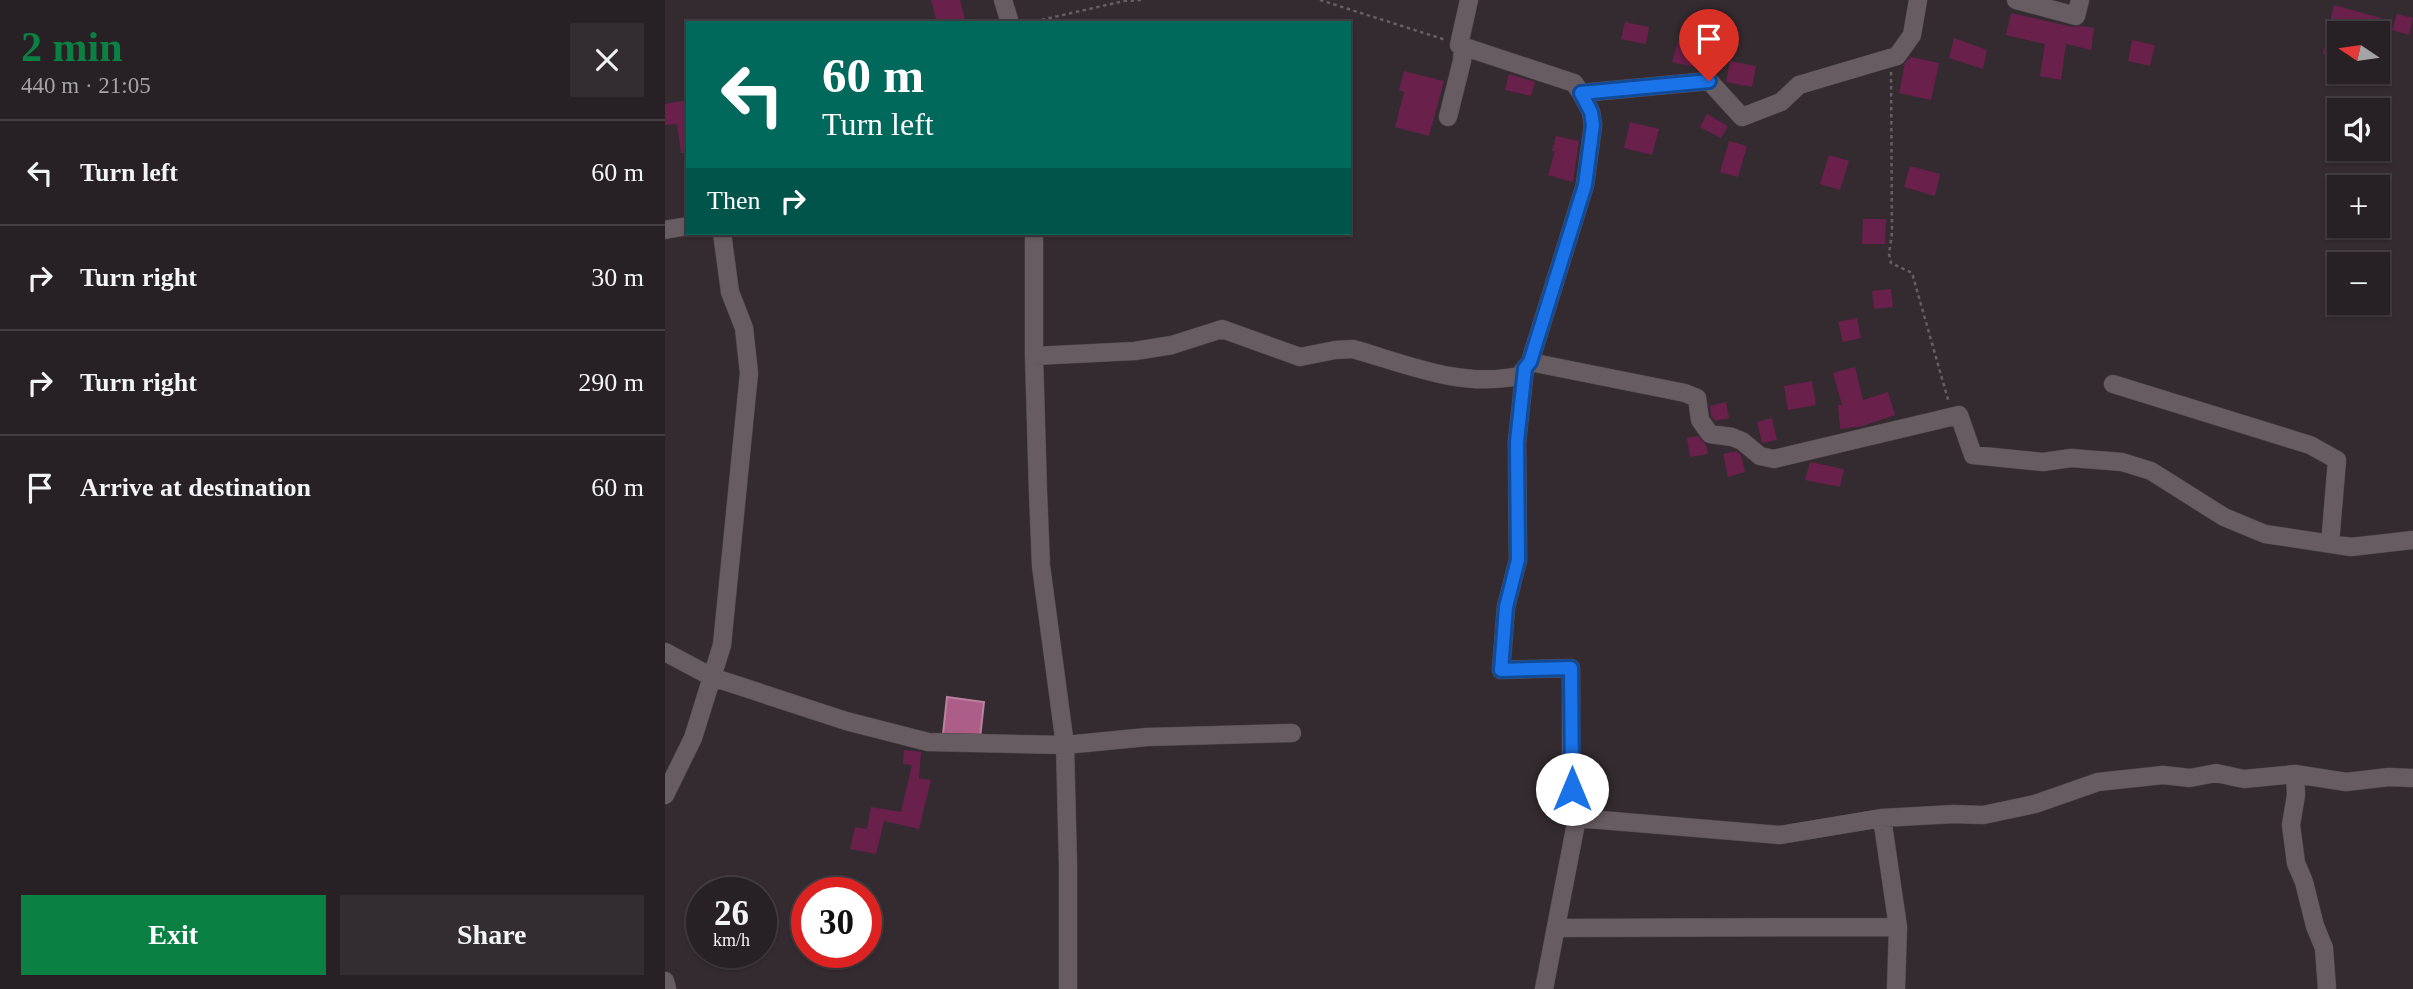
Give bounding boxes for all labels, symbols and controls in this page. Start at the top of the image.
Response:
pin [1679,9,1739,81]
icon: arrive [1690,20,1728,58]
north arrow [2327,21,2391,84]
map controls [2327,21,2390,315]
button: close [570,23,644,97]
text: 2 min [21,24,123,70]
text: 60 m [822,48,924,103]
icon: left [707,49,798,140]
text: 440 m · 21:05 [21,73,151,98]
button: sound [2327,98,2390,161]
text: Turn left [822,106,934,142]
icon: left [21,154,59,192]
text: Turn left [80,158,178,187]
text: 60 m [591,158,644,187]
button: + [2327,175,2390,238]
icon: right [774,182,812,220]
text: Then [707,186,760,215]
button: − [2327,252,2390,315]
icon: right [21,259,59,297]
text: Turn right [80,263,197,292]
text: 30 m [591,263,644,292]
icon: right [21,364,59,402]
text: Turn right [80,368,197,397]
text: 290 m [578,368,644,397]
icon: arrive [21,469,59,507]
text: Arrive at destination [80,473,311,502]
text: 60 m [591,473,644,502]
position arrow [1535,752,1609,826]
speed limit sign: 30 [791,877,882,968]
text: 26 [714,894,749,933]
button: Exit [21,895,326,975]
button: Share [340,895,644,975]
text: km/h [713,930,750,950]

